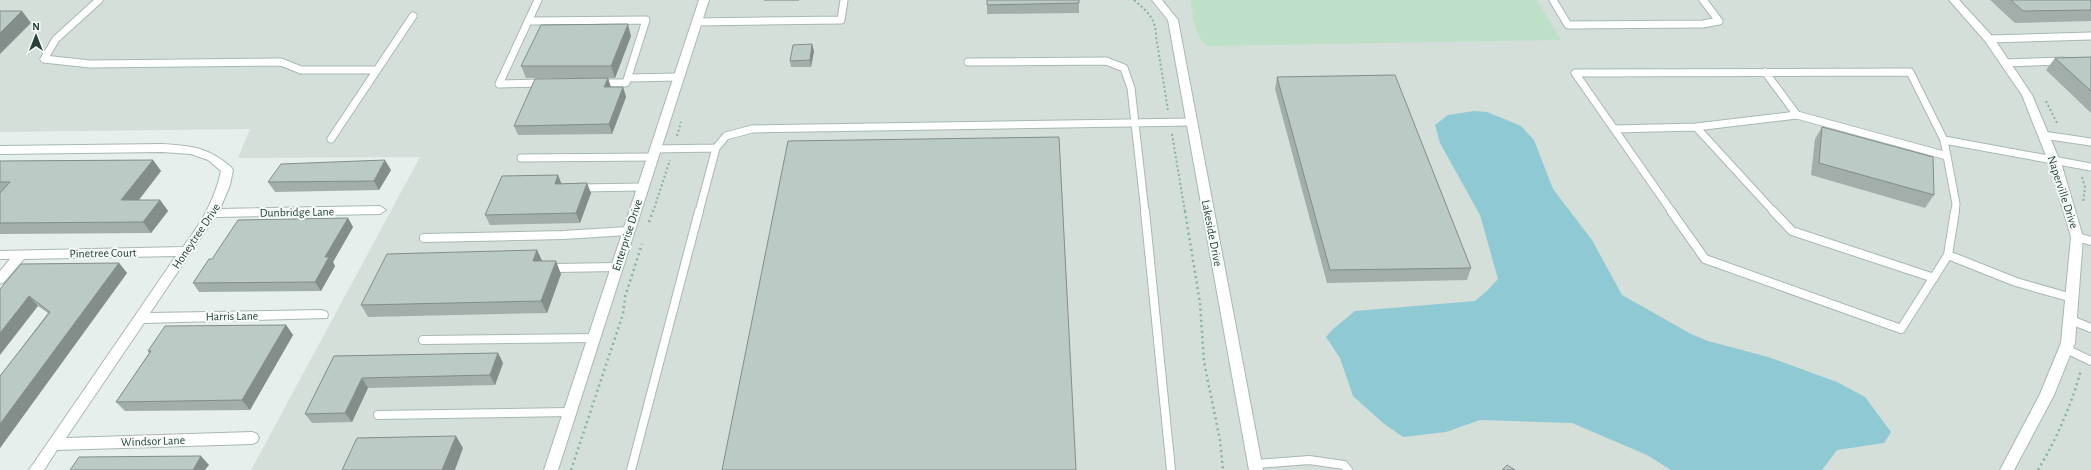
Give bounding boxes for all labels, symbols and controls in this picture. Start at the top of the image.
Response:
north arrow [16,16,56,56]
text: N [32,21,40,32]
street label: Naperville Drive [2046,154,2080,230]
street label: Enterprise Drive [610,198,644,272]
street label: Lakeside Drive [1200,199,1224,267]
street label: Honeytree Drive [170,201,223,272]
street label: Dunbridge Lane [260,205,334,219]
street label: Pinetree Court [69,246,137,260]
street label: Harris Lane [206,310,258,322]
street label: Windsor Lane [121,434,185,448]

